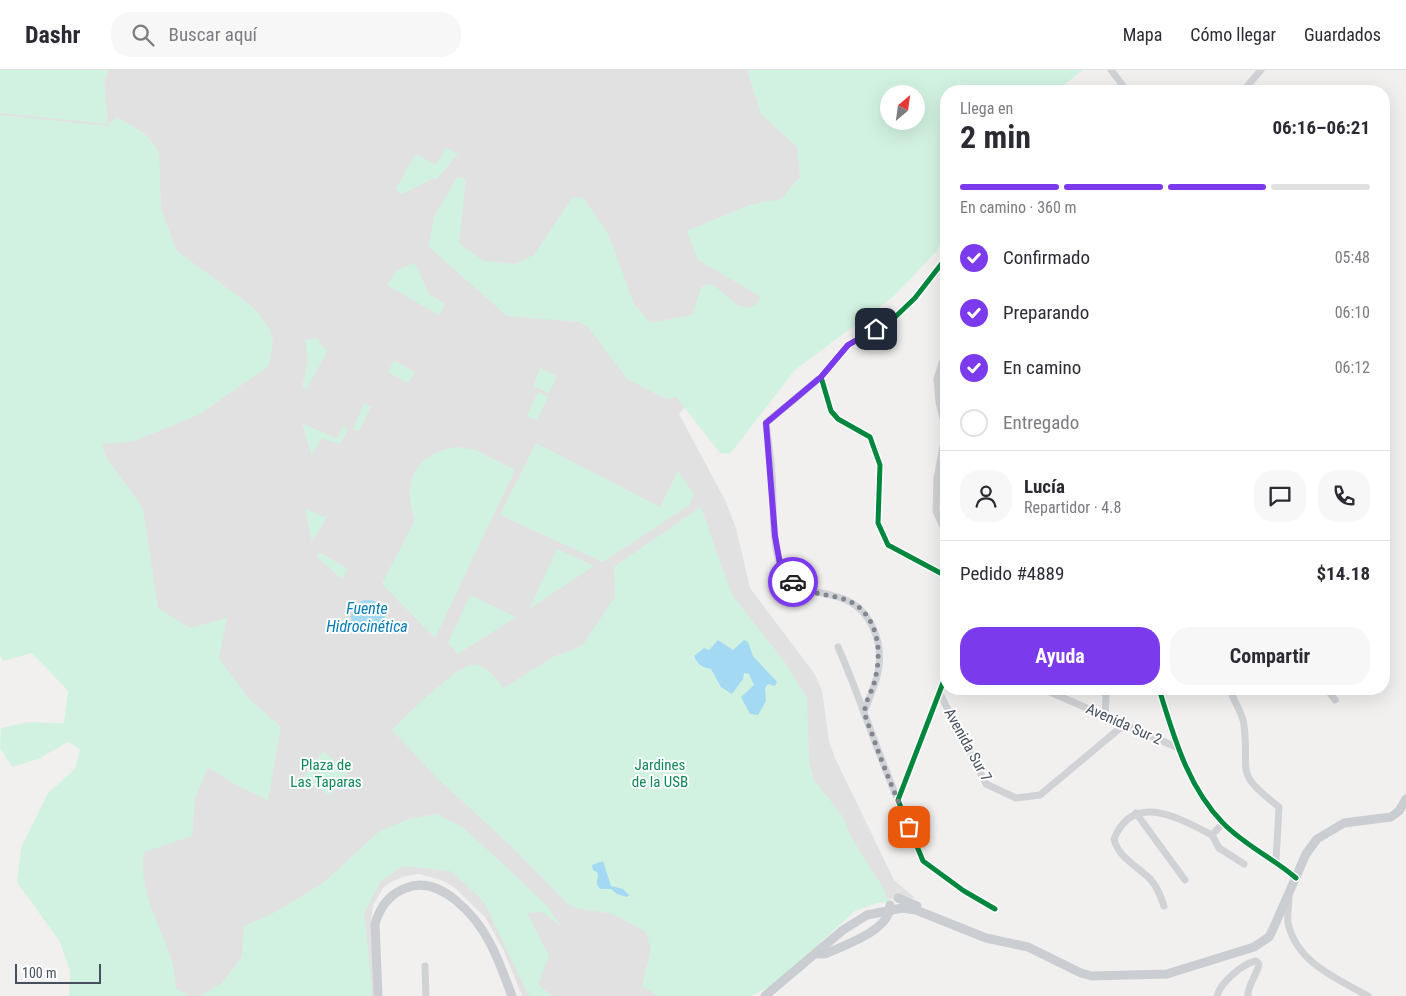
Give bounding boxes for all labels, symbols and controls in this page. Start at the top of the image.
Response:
search box [111,12,461,57]
text: Dashr [25,21,81,49]
icon: search [129,21,157,49]
text: Buscar aquí [169,23,257,46]
text: Mapa [1123,24,1162,45]
text: Cómo llegar [1190,24,1276,45]
text: Guardados [1304,24,1381,45]
north arrow [880,85,925,130]
map controls [880,85,925,130]
text: Llega en [960,99,1013,118]
text: 06:16–06:21 [1272,116,1370,139]
text: 2 min [960,118,1031,156]
text: En camino · 360 m [960,198,1077,217]
icon: check [960,244,988,272]
text: Confirmado [1003,246,1090,269]
text: 05:48 [1335,248,1370,267]
icon: check [960,299,988,327]
text: Preparando [1003,301,1089,324]
text: 06:10 [1335,303,1370,322]
pin [855,308,897,350]
icon: home [862,315,890,343]
icon: check [960,354,988,382]
text: En camino [1003,356,1081,379]
text: 06:12 [1335,358,1370,377]
text: Entregado [1003,411,1079,434]
button: person [960,470,1012,522]
button: chat [1254,470,1306,522]
button: phone [1318,470,1370,522]
text: Lucía [1024,475,1065,498]
text: Repartidor · 4.8 [1024,498,1121,517]
courier [768,557,818,607]
text: Pedido #4889 [960,562,1064,585]
text: $14.18 [1316,562,1370,585]
icon: car [779,568,807,596]
water label: Fuente Hidrocinética [326,599,408,636]
button: Ayuda [960,627,1160,685]
button: Compartir [1170,627,1370,685]
street label: Avenida Sur 2 [1083,699,1165,749]
street label: Avenida Sur 7 [941,705,995,785]
park label: Plaza de Las Taparas [290,756,362,791]
park label: Jardines de la USB [632,756,688,791]
pin [888,806,930,848]
icon: bag [895,813,923,841]
scale bar [15,961,101,984]
text: 100 m [22,965,57,981]

